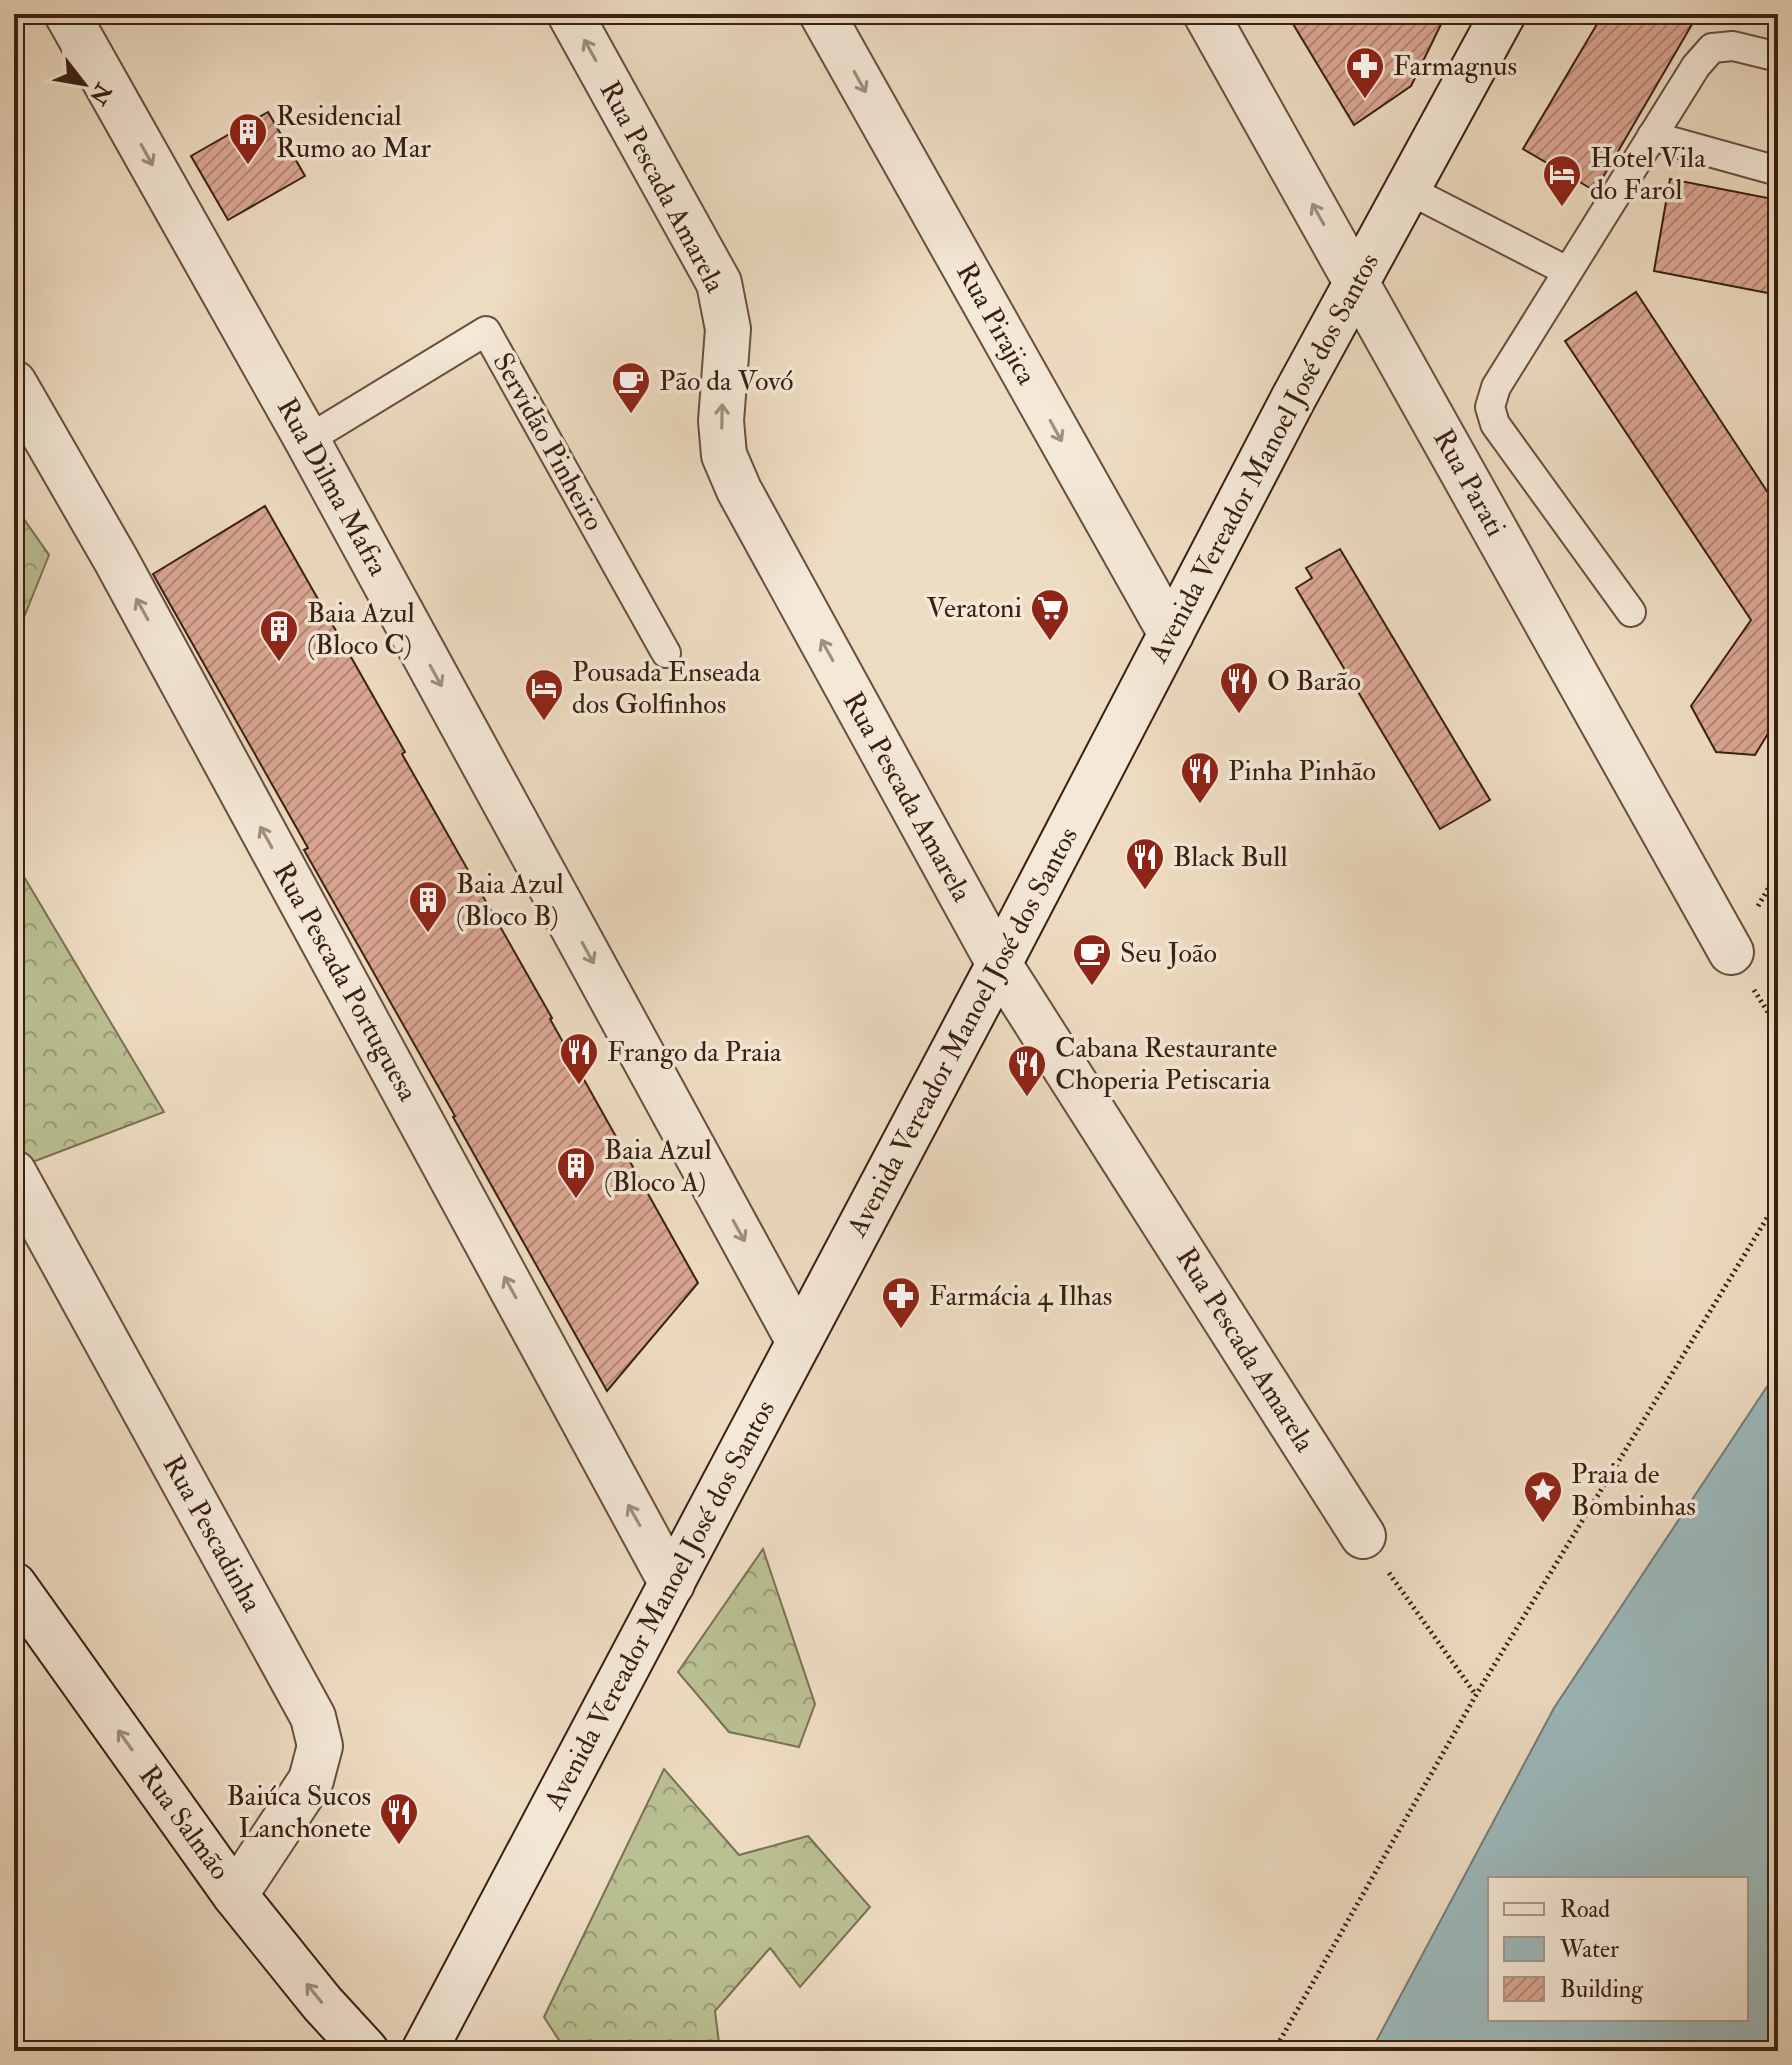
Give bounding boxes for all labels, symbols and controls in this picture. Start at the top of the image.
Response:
one-way arrow [582,39,598,63]
north arrow [44,44,124,124]
pharmacy icon: Farmagnus [1344,45,1386,100]
place label: Farmagnus [1393,49,1517,84]
one-way arrow [852,70,868,93]
street label: Rua Pescada Amarela [592,75,733,299]
text: N [83,77,118,110]
place label: Residencial Rumo ao Mar [276,99,432,166]
building icon: Residencial Rumo ao Mar [227,111,269,166]
place label: Hotel Vila do Farol [1590,141,1706,208]
one-way arrow [139,143,155,166]
hotel icon: Hotel Vila do Farol [1541,153,1583,208]
one-way arrow [1310,203,1326,226]
street label: Avenida Vereador Manoel José dos Santos [1140,247,1387,670]
street label: Rua Pirajica [948,257,1044,391]
street label: Servidão Pinheiro [485,347,611,537]
cafe icon: Pão da Vovó [610,360,652,415]
place label: Pão da Vovó [659,364,794,399]
street label: Rua Dilma Mafra [269,392,395,582]
one-way arrow [714,403,730,430]
one-way arrow [1049,418,1065,442]
street label: Rua Parati [1425,423,1513,543]
supermarket icon: Veratoni [1029,587,1071,642]
place label: Veratoni [927,591,1022,626]
place label: Baia Azul (Bloco C) [307,596,415,663]
one-way arrow [134,597,149,621]
building icon: Baia Azul (Bloco C) [258,608,300,663]
one-way arrow [819,639,834,663]
place label: Pousada Enseada dos Golfinhos [572,655,761,722]
restaurant icon: O Barão [1218,660,1260,715]
one-way arrow [428,664,444,687]
place label: O Barão [1267,664,1361,699]
hotel icon: Pousada Enseada dos Golfinhos [523,667,565,722]
street label: Rua Pescada Amarela [835,686,979,908]
restaurant icon: Pinha Pinhão [1179,750,1221,805]
place label: Pinha Pinhão [1228,754,1376,789]
street label: Avenida Vereador Manoel José dos Santos [839,821,1086,1244]
one-way arrow [258,826,274,849]
restaurant icon: Black Bull [1124,836,1166,891]
place label: Black Bull [1173,840,1288,875]
street label: Rua Pescada Portuguesa [265,857,425,1108]
place label: Baia Azul (Bloco B) [456,867,564,934]
building icon: Baia Azul (Bloco B) [407,879,449,934]
cafe icon: Seu João [1071,932,1113,987]
place label: Seu João [1120,936,1217,971]
one-way arrow [580,941,596,965]
restaurant icon: Frango da Praia [558,1031,600,1086]
place label: Cabana Restaurante Choperia Petiscaria [1055,1031,1278,1098]
place label: Frango da Praia [607,1035,782,1070]
restaurant icon: Cabana Restaurante Choperia Petiscaria [1006,1043,1048,1098]
place label: Baia Azul (Bloco A) [604,1133,712,1200]
building icon: Baia Azul (Bloco A) [555,1145,597,1200]
one-way arrow [732,1218,747,1242]
street label: Rua Pescada Amarela [1168,1241,1322,1459]
pharmacy icon: Farmácia 4 Ilhas [880,1275,922,1330]
one-way arrow [502,1276,518,1299]
place label: Farmácia 4 Ilhas [929,1279,1112,1314]
street label: Avenida Vereador Manoel José dos Santos [536,1394,783,1817]
street label: Rua Pescadinha [155,1450,270,1619]
place label: Praia de Bombinhas [1571,1457,1696,1524]
place icon: Praia de Bombinhas [1522,1469,1564,1524]
one-way arrow [626,1504,642,1528]
one-way arrow [116,1730,133,1752]
street label: Rua Salmão [131,1759,237,1887]
place label: Baiúca Sucos Lanchonete [226,1779,371,1846]
restaurant icon: Baiúca Sucos Lanchonete [378,1791,420,1846]
legend [1488,1877,1748,2021]
text: Road [1560,1894,1610,1925]
text: Water [1559,1934,1619,1965]
text: Building [1560,1974,1644,2005]
one-way arrow [305,1983,323,2004]

